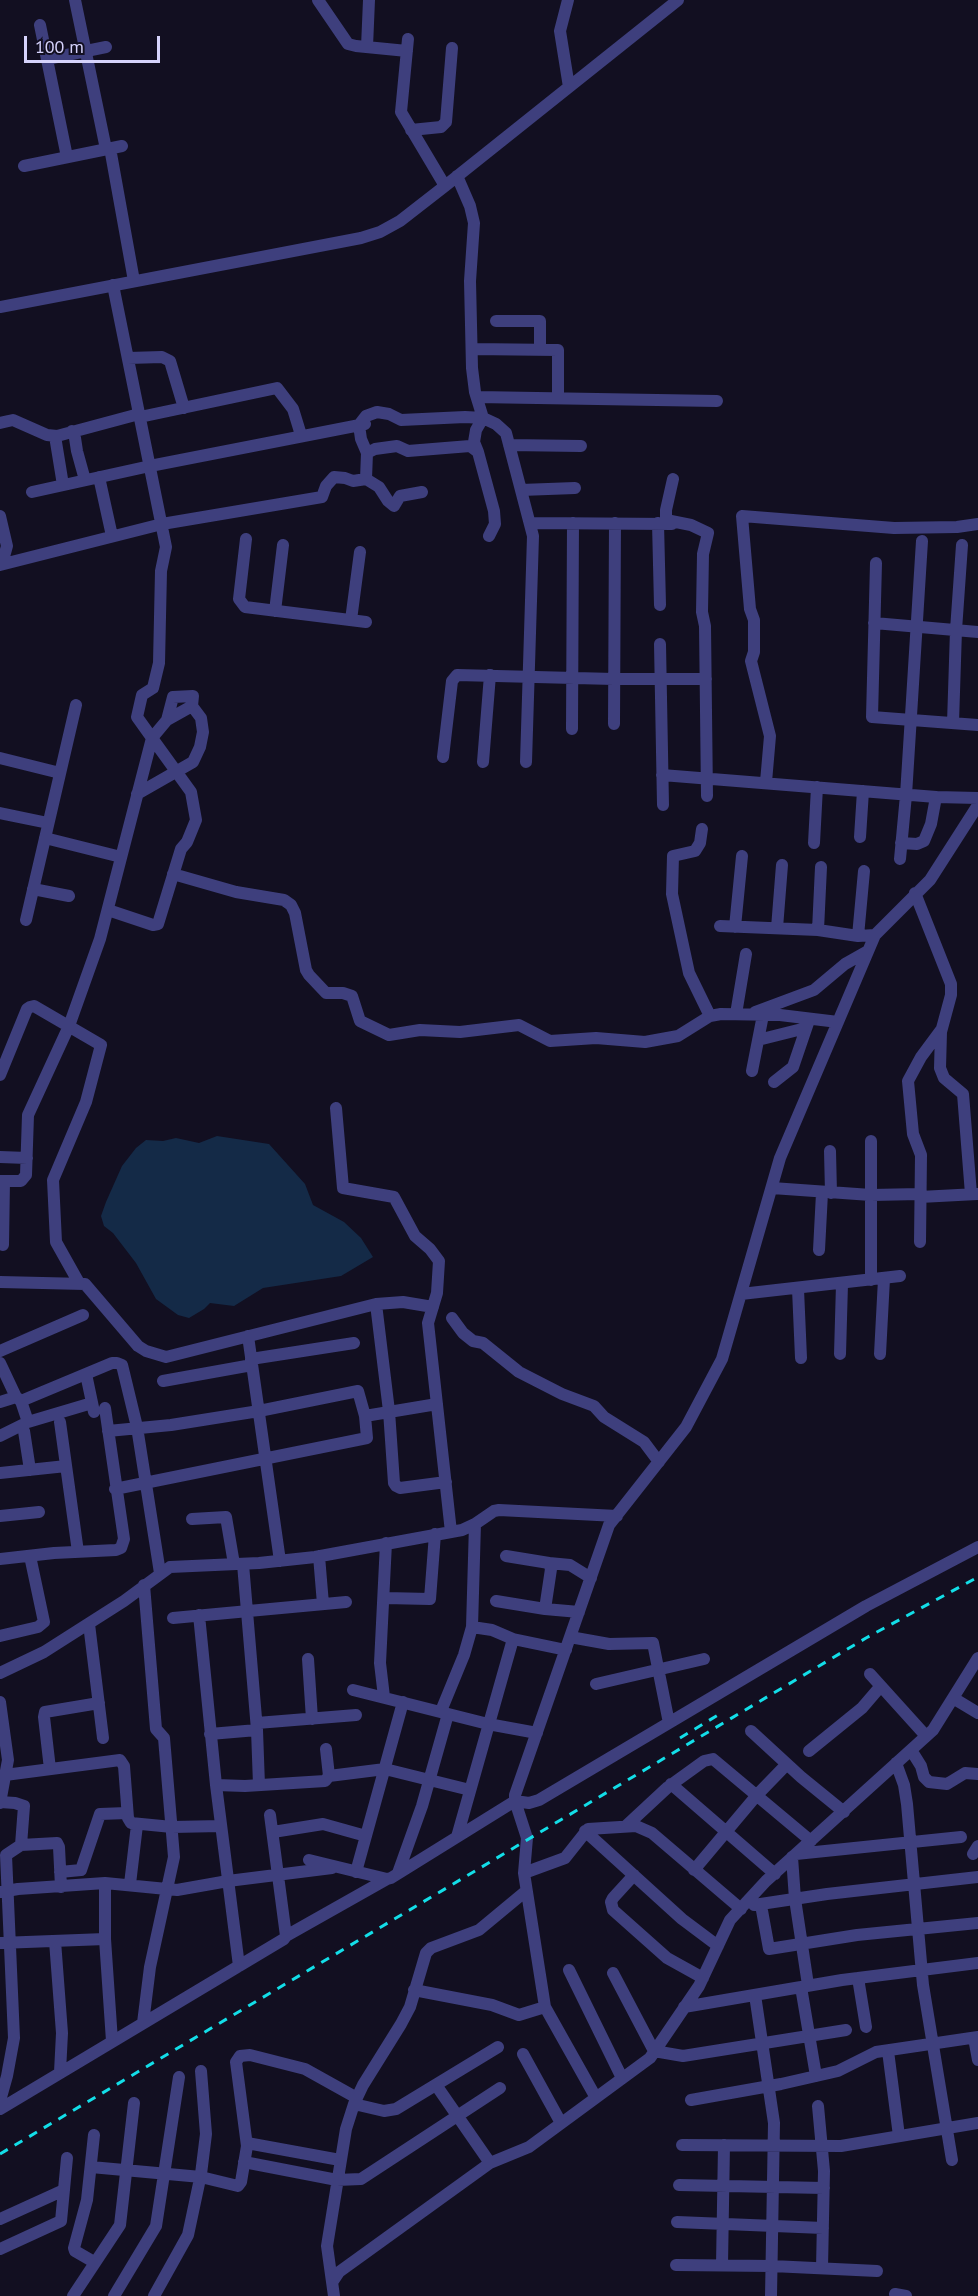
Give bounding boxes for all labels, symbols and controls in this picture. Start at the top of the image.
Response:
scale bar [27,24,164,62]
text: 100 m [35,35,84,58]

